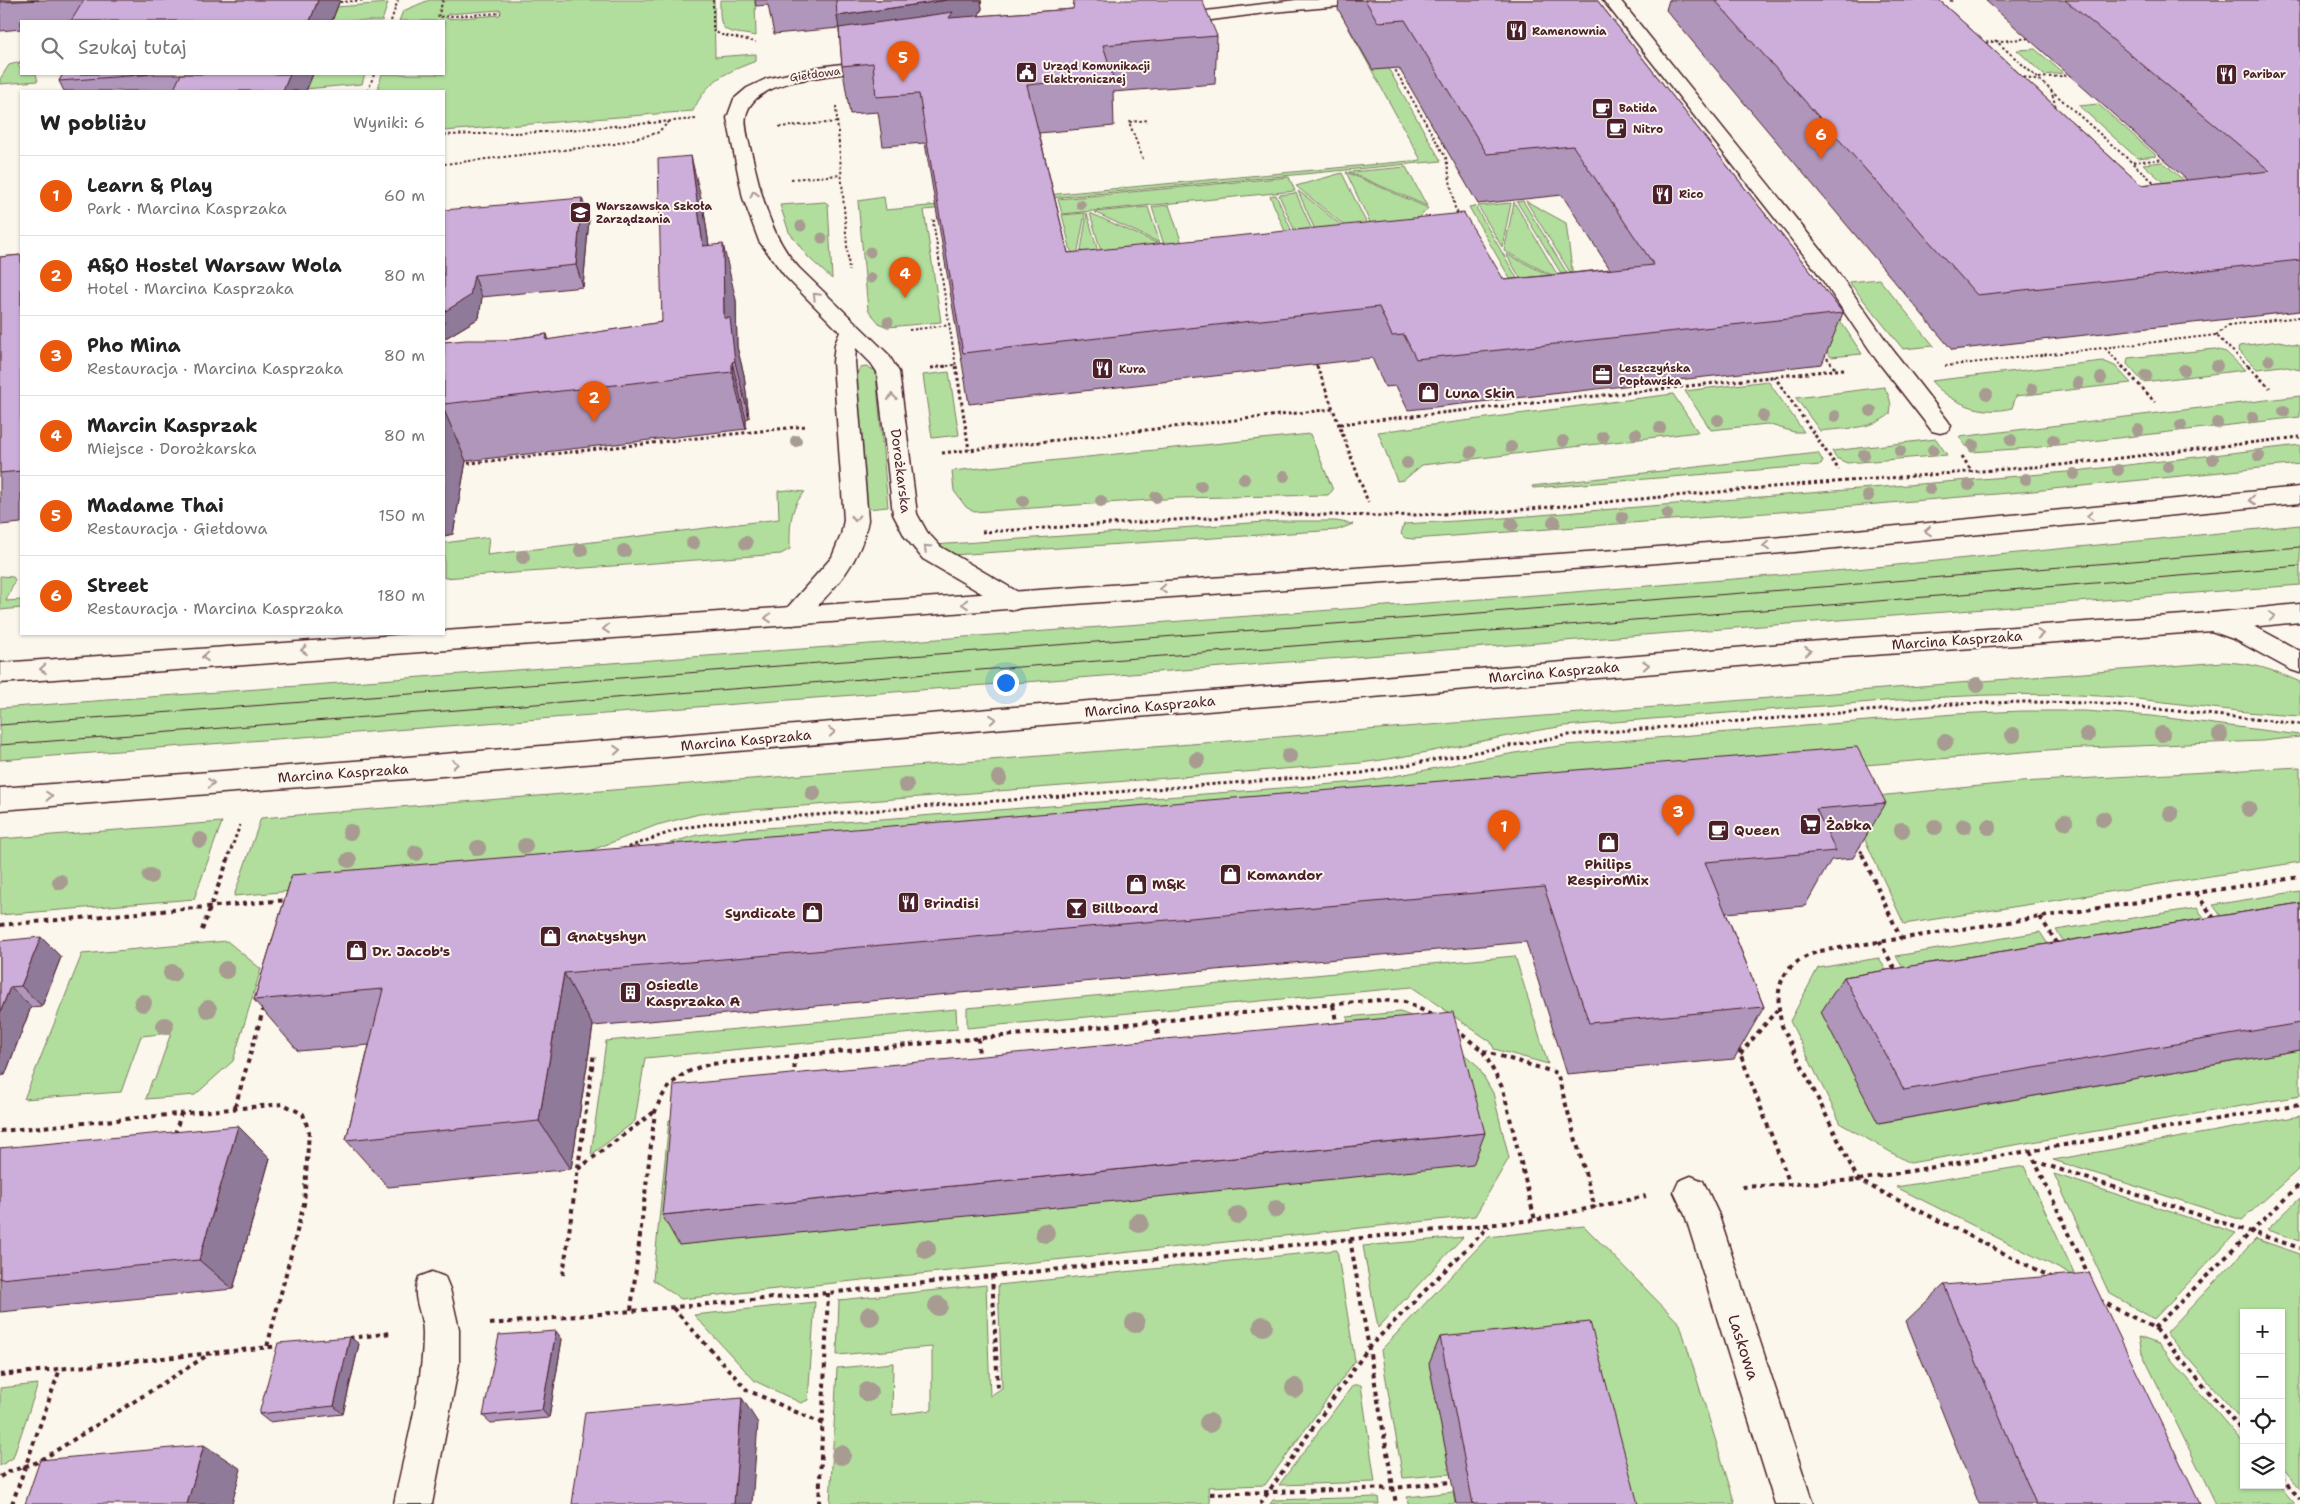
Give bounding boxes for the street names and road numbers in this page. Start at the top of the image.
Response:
street label: Giełdowa [789,64,841,85]
street label: Dorożkarska [887,428,915,514]
street label: Marcina Kasprzaka [1891,626,2023,654]
street label: Marcina Kasprzaka [1488,657,1620,687]
street label: Marcina Kasprzaka [1084,691,1216,721]
street label: Marcina Kasprzaka [680,725,812,755]
street label: Marcina Kasprzaka [277,759,409,787]
street label: Laskowa [1723,1312,1764,1383]

